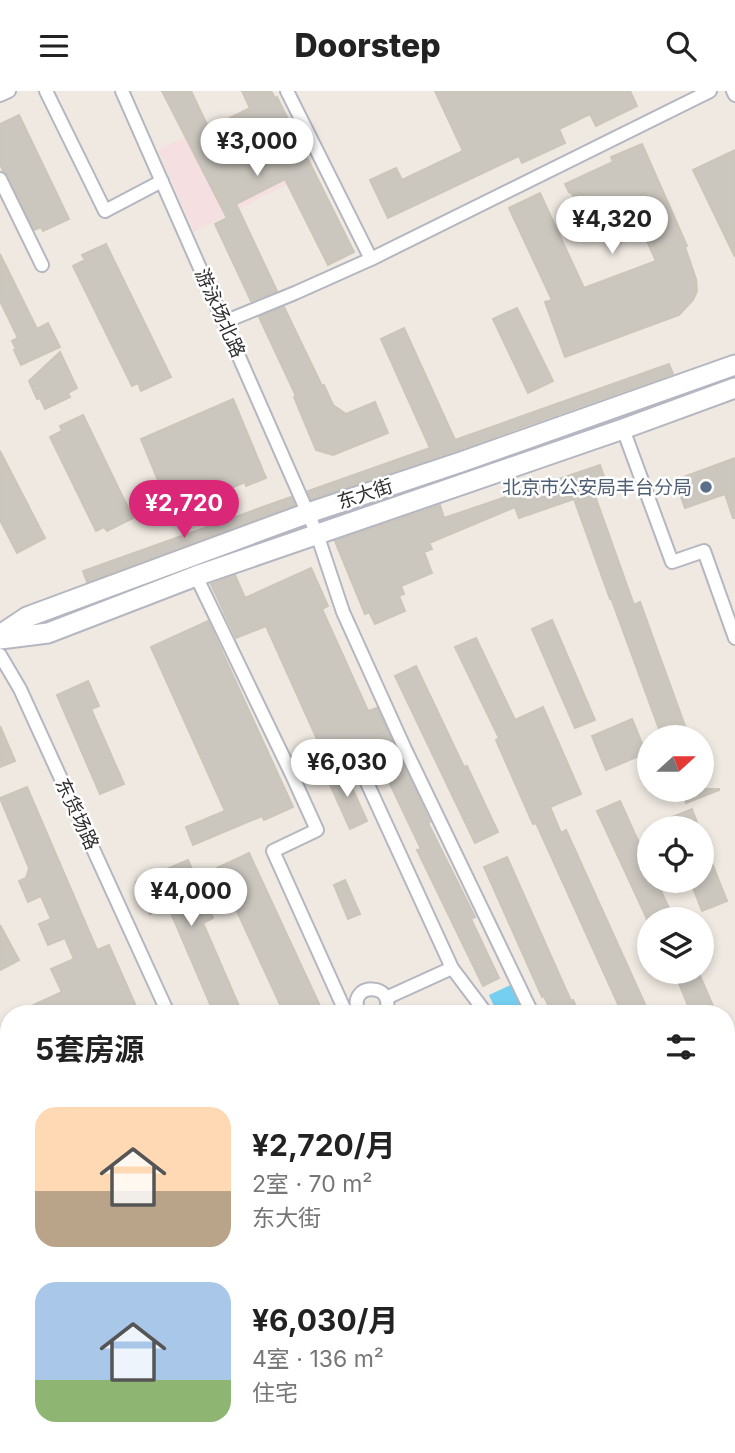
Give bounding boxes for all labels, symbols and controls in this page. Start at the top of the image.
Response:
text: Doorstep [294,26,441,65]
icon: menu [35,27,73,65]
icon: search [662,27,700,65]
pin: ¥3,000 [200,119,314,178]
text: ¥3,000 [216,127,298,155]
pin: ¥4,320 [555,197,669,256]
text: ¥4,320 [572,205,652,233]
street label: 游泳场北路 [190,265,250,361]
street label: 东大街 [334,474,396,514]
place label: 北京市公安局丰台分局 [502,476,692,499]
marker: 北京市公安局丰台分局 [698,479,714,495]
pin: ¥2,720 [127,481,241,540]
text: ¥2,720 [145,489,223,517]
north arrow [637,725,714,801]
map controls [637,725,714,984]
pin: ¥6,030 [290,739,404,799]
text: ¥6,030 [307,748,387,776]
street label: 东货场路 [51,775,103,853]
button: locate [637,816,714,893]
pin: ¥4,000 [134,869,248,928]
text: ¥4,000 [150,877,232,905]
button: layers [637,907,714,984]
icon: filters [662,1028,700,1066]
text: 5套房源 [35,1031,144,1067]
text: ¥2,720/月 [252,1127,395,1163]
icon: home [91,1135,175,1219]
text: 2室 · 70 m² [252,1170,373,1198]
text: 东大街 [252,1204,321,1232]
text: ¥6,030/月 [252,1302,398,1338]
icon: home [91,1310,175,1394]
text: 4室 · 136 m² [252,1345,384,1373]
text: 住宅 [252,1379,298,1407]

